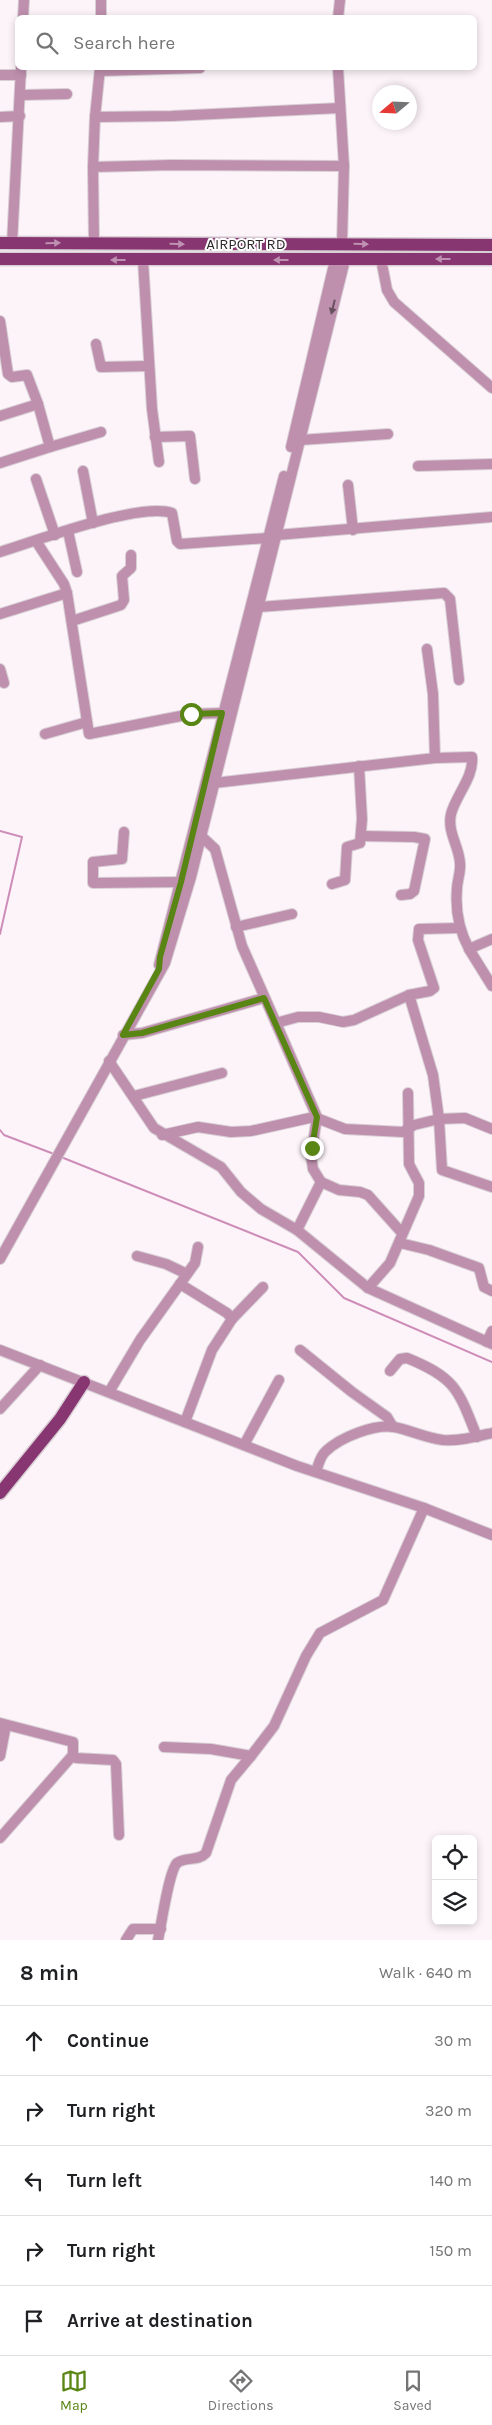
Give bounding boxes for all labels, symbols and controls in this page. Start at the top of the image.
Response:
search box [15,15,477,70]
icon: search [33,29,61,57]
text: Search here [73,32,175,54]
north arrow [372,85,417,130]
street label: AIRPORT RD [206,235,286,253]
one-way arrow [45,239,61,247]
one-way arrow [169,240,185,248]
one-way arrow [353,241,369,249]
one-way arrow [435,255,451,263]
one-way arrow [110,256,126,264]
one-way arrow [273,256,289,264]
one-way arrow [329,300,337,315]
route start [180,703,203,726]
route end [301,1137,324,1160]
map controls [432,1835,477,1925]
button: locate [432,1835,477,1880]
button: layers [432,1880,477,1925]
text: 8 min [20,1961,79,1985]
text: Walk · 640 m [379,1963,472,1982]
icon: ahead [20,2027,48,2055]
text: Continue [67,2030,149,2052]
text: 30 m [434,2031,472,2050]
icon: right [20,2097,48,2125]
text: Turn right [67,2100,156,2122]
text: 320 m [425,2101,472,2120]
icon: left [20,2167,48,2195]
text: Turn left [67,2170,142,2192]
text: 140 m [430,2171,472,2190]
icon: right [20,2237,48,2265]
text: Turn right [67,2240,156,2262]
text: 150 m [429,2241,472,2260]
icon: arrive [20,2307,48,2335]
text: Arrive at destination [67,2310,253,2332]
tab: Map [60,2367,88,2414]
tab: Directions [208,2367,274,2414]
tab: Saved [393,2367,432,2414]

